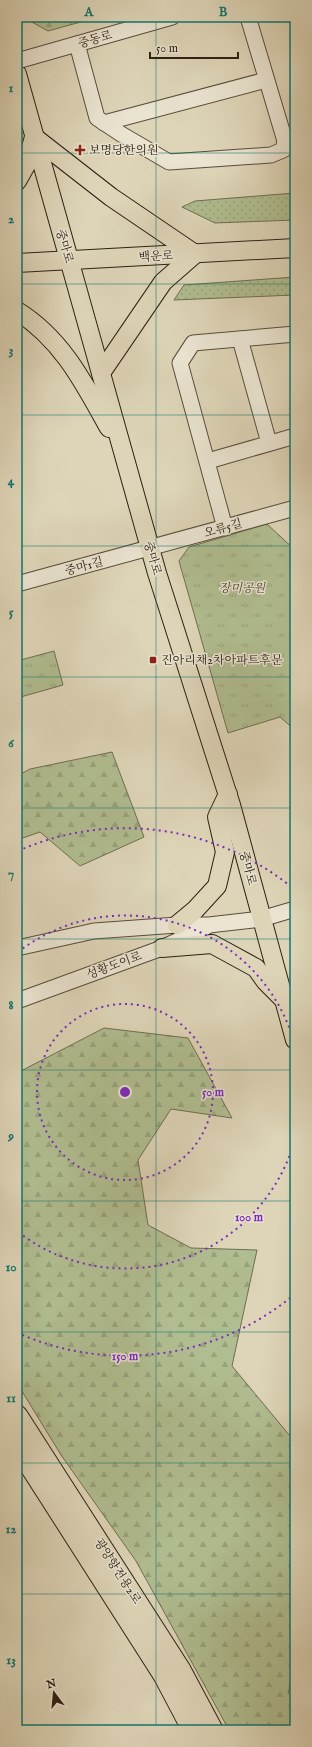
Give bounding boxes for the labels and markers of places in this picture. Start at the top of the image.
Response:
place label: 보명당한의원 [89,143,159,158]
marker: 보명당한의원 [74,144,86,156]
place label: 진아리채2차아파트후문 [161,653,283,668]
marker: 진아리채2차아파트후문 [148,655,158,665]
centre of rings [118,1085,132,1099]

